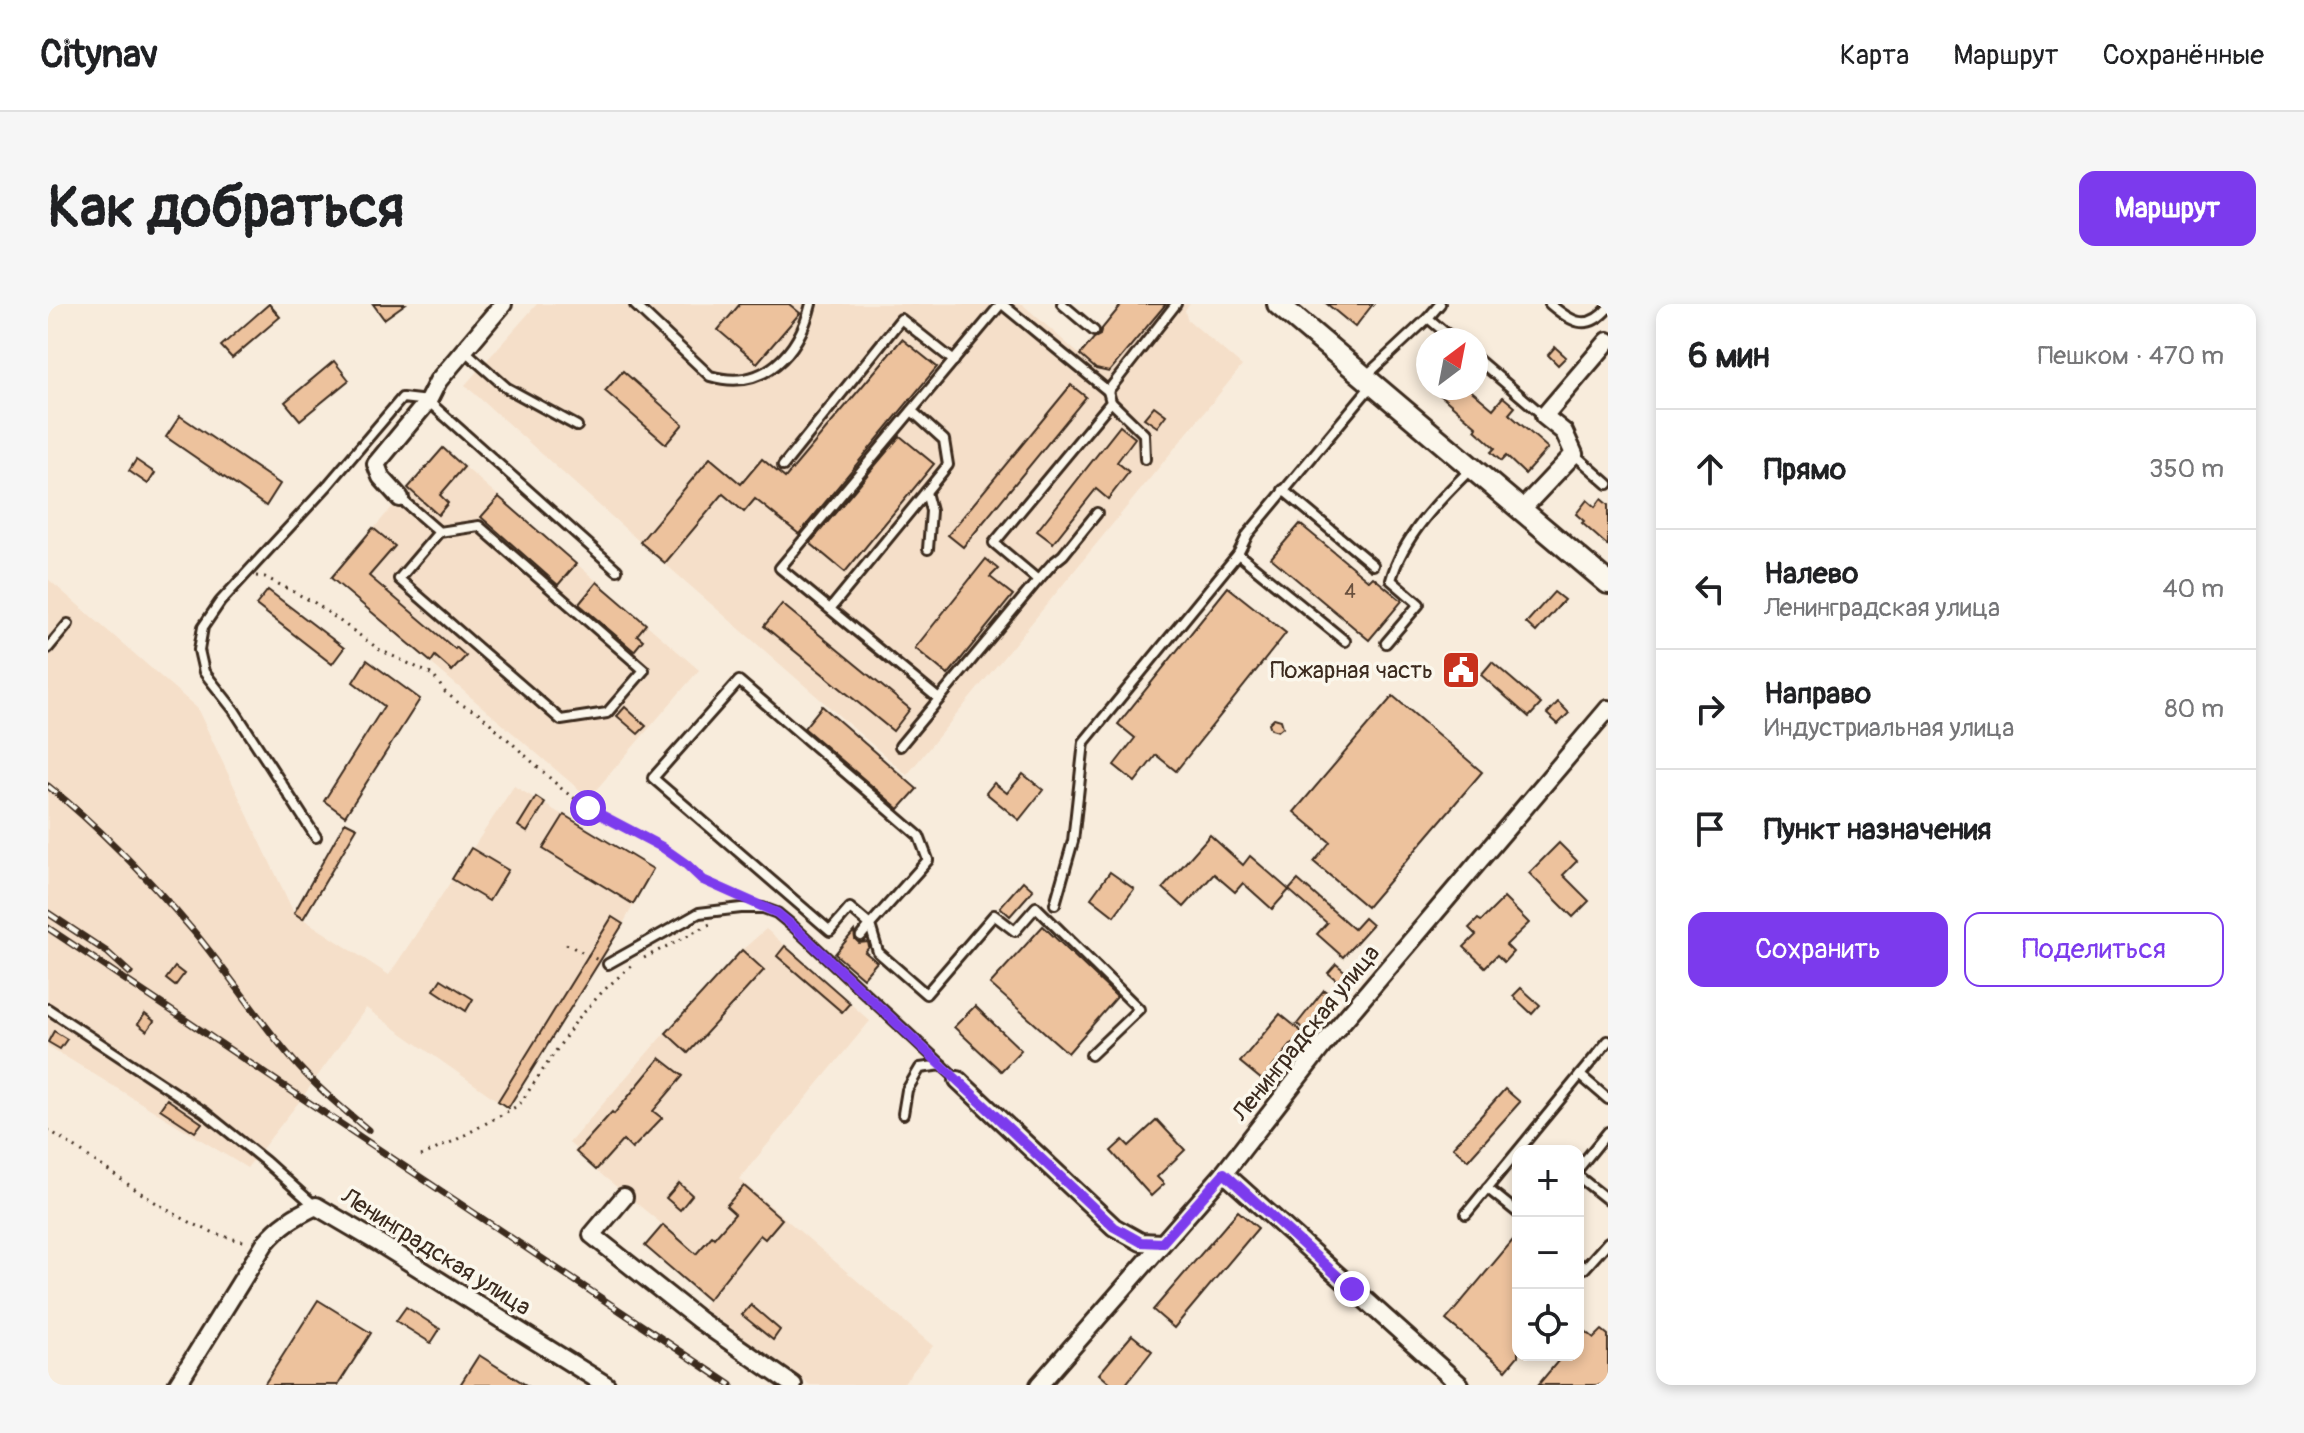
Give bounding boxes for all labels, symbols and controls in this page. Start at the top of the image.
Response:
text: Citynav [40,31,158,79]
text: Карта [1840,38,1909,73]
text: Маршрут [1953,38,2059,73]
text: Сохранённые [2103,38,2264,73]
button: Маршрут [2079,171,2256,246]
text: Как добраться [48,174,404,243]
north arrow [1416,328,1488,400]
text: 6 мин [1688,335,1770,378]
text: Пешком · 470 m [2038,340,2224,372]
icon: ahead [1688,447,1732,491]
text: Прямо [1764,451,1846,488]
text: 350 m [2149,453,2224,485]
text: Налево [1764,555,1858,592]
icon: left [1688,567,1732,611]
text: 40 m [2162,573,2224,605]
house number: 4 [1344,579,1356,604]
text: Ленинградская улица [1764,592,2000,624]
public building icon: Пожарная часть [1440,649,1482,691]
place label: Пожарная часть [1270,656,1433,685]
text: Направо [1764,675,1871,712]
icon: right [1688,687,1732,731]
text: 80 m [2164,693,2224,725]
text: Индустриальная улица [1764,712,2014,744]
route start [570,790,606,826]
icon: arrive [1688,807,1732,851]
text: Пункт назначения [1764,811,1991,848]
button: Сохранить [1688,912,1948,987]
button: Поделиться [1964,912,2224,987]
street label: Ленинградская улица [1226,939,1386,1128]
map controls [1512,1145,1584,1361]
button: + [1512,1145,1584,1217]
street label: Ленинградская улица [335,1181,536,1322]
button: − [1512,1217,1584,1289]
route end [1334,1271,1370,1307]
button: locate [1512,1289,1584,1361]

